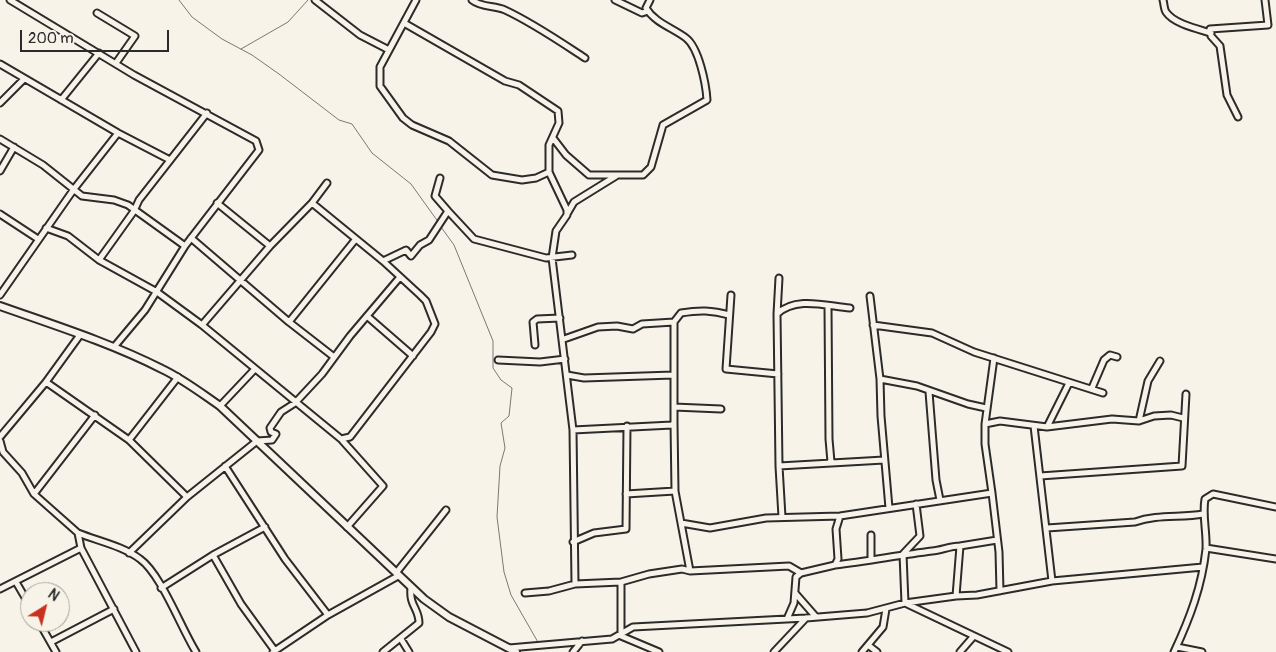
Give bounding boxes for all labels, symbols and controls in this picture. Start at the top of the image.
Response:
scale bar [22,20,171,52]
text: 200 m [28,29,73,48]
north arrow [20,582,70,632]
text: N [45,586,62,605]

